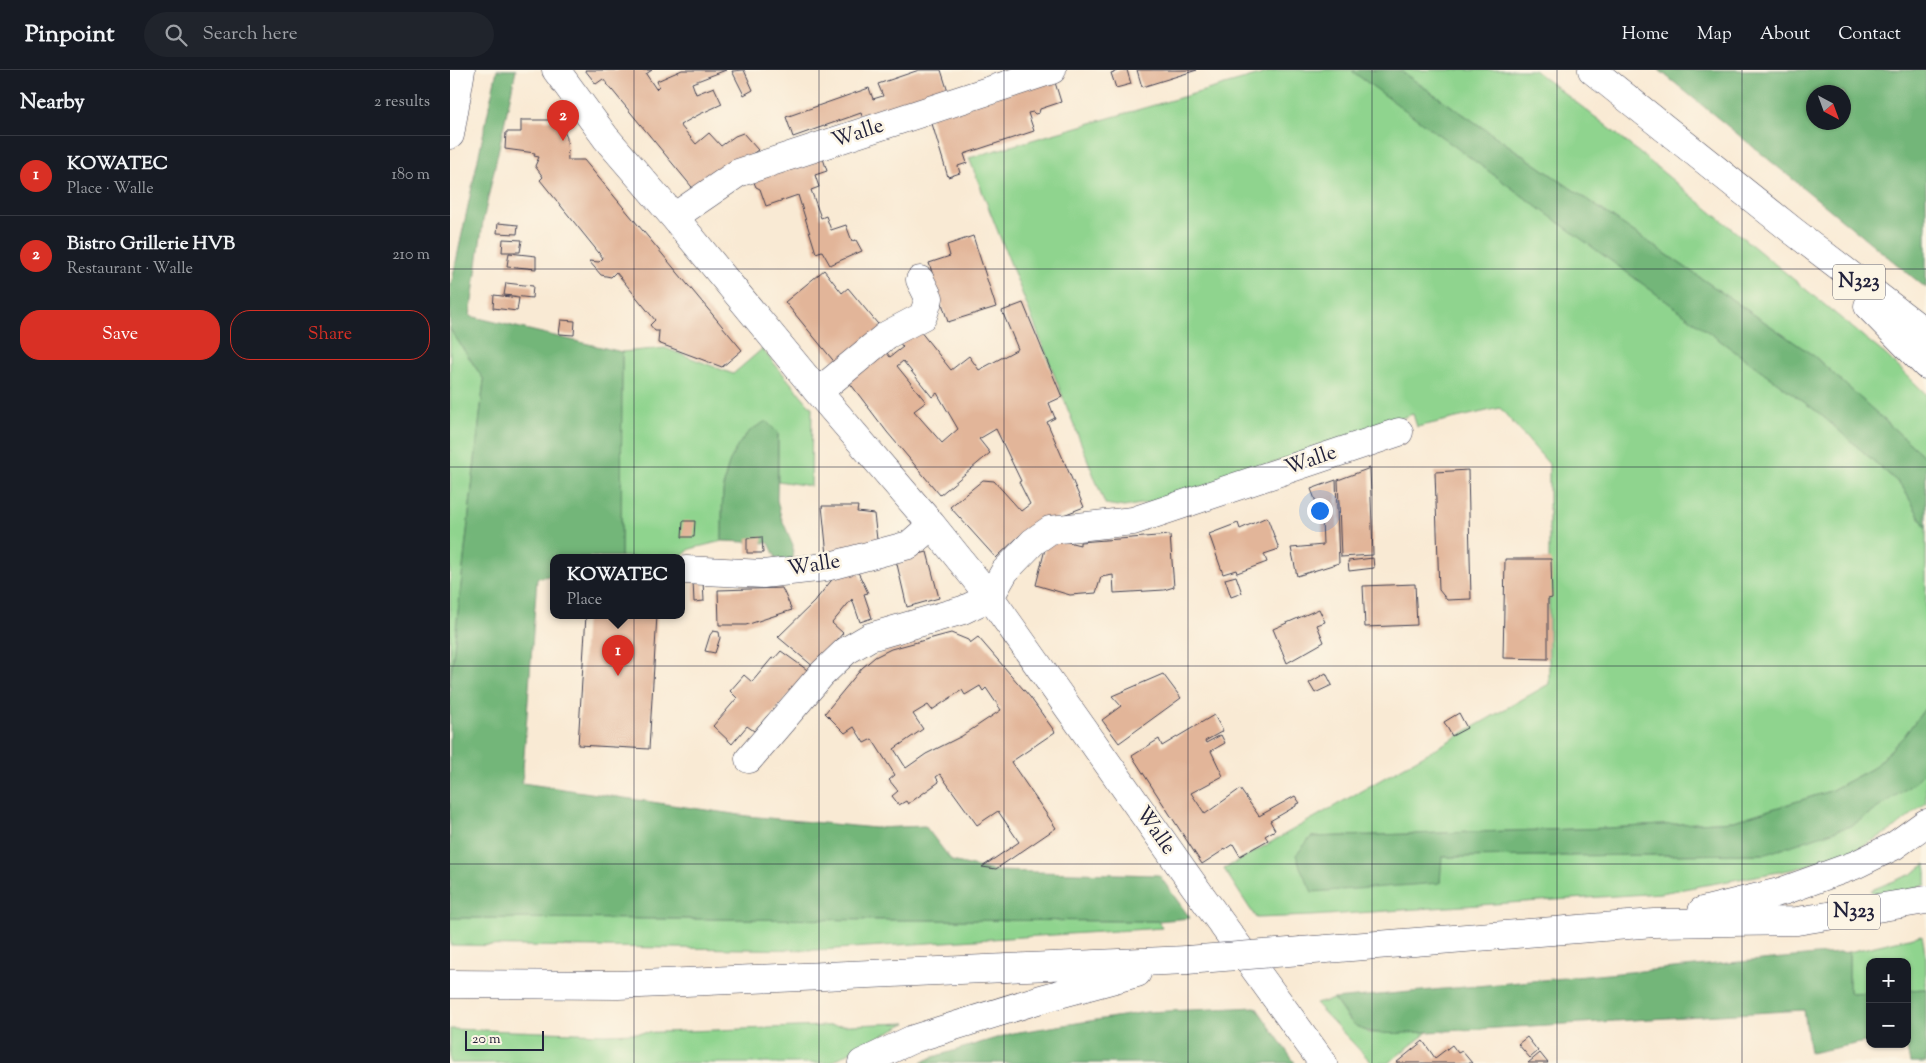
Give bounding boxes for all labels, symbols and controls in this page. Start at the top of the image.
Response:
search box [144,12,494,57]
text: Pinpoint [25,18,114,52]
icon: search [162,21,190,49]
text: Search here [202,21,298,48]
text: Home [1622,22,1669,48]
text: Map [1697,22,1732,48]
text: About [1760,22,1810,48]
text: Contact [1838,22,1901,48]
north arrow [1806,85,1851,130]
text: Nearby [20,88,85,118]
text: 2 results [374,91,430,114]
pin: 2 [547,100,579,141]
street label: Walle [828,112,888,156]
text: KOWATEC [67,151,168,178]
text: 1 [33,164,39,187]
text: 180 m [391,164,430,187]
text: Place · Walle [67,178,154,201]
text: Bistro Grillerie HVB [67,231,235,258]
text: 2 [32,244,40,267]
text: 210 m [392,244,430,267]
text: Restaurant · Walle [67,258,193,281]
road number: N323 [1833,264,1885,300]
button: Save [20,310,220,360]
button: Share [230,310,430,360]
street label: Walle [1281,438,1341,484]
your location [1307,498,1333,524]
street label: Walle [785,547,843,585]
popup [550,554,685,619]
text: KOWATEC [567,562,668,589]
text: Place [567,589,602,612]
pin: 1 [602,635,634,676]
street label: Walle [1127,801,1183,861]
road number: N323 [1828,894,1880,930]
map controls [1866,958,1911,1048]
button: + [1866,958,1911,1003]
button: − [1866,1003,1911,1048]
scale bar [465,1028,544,1051]
text: 20 m [472,1030,501,1050]

